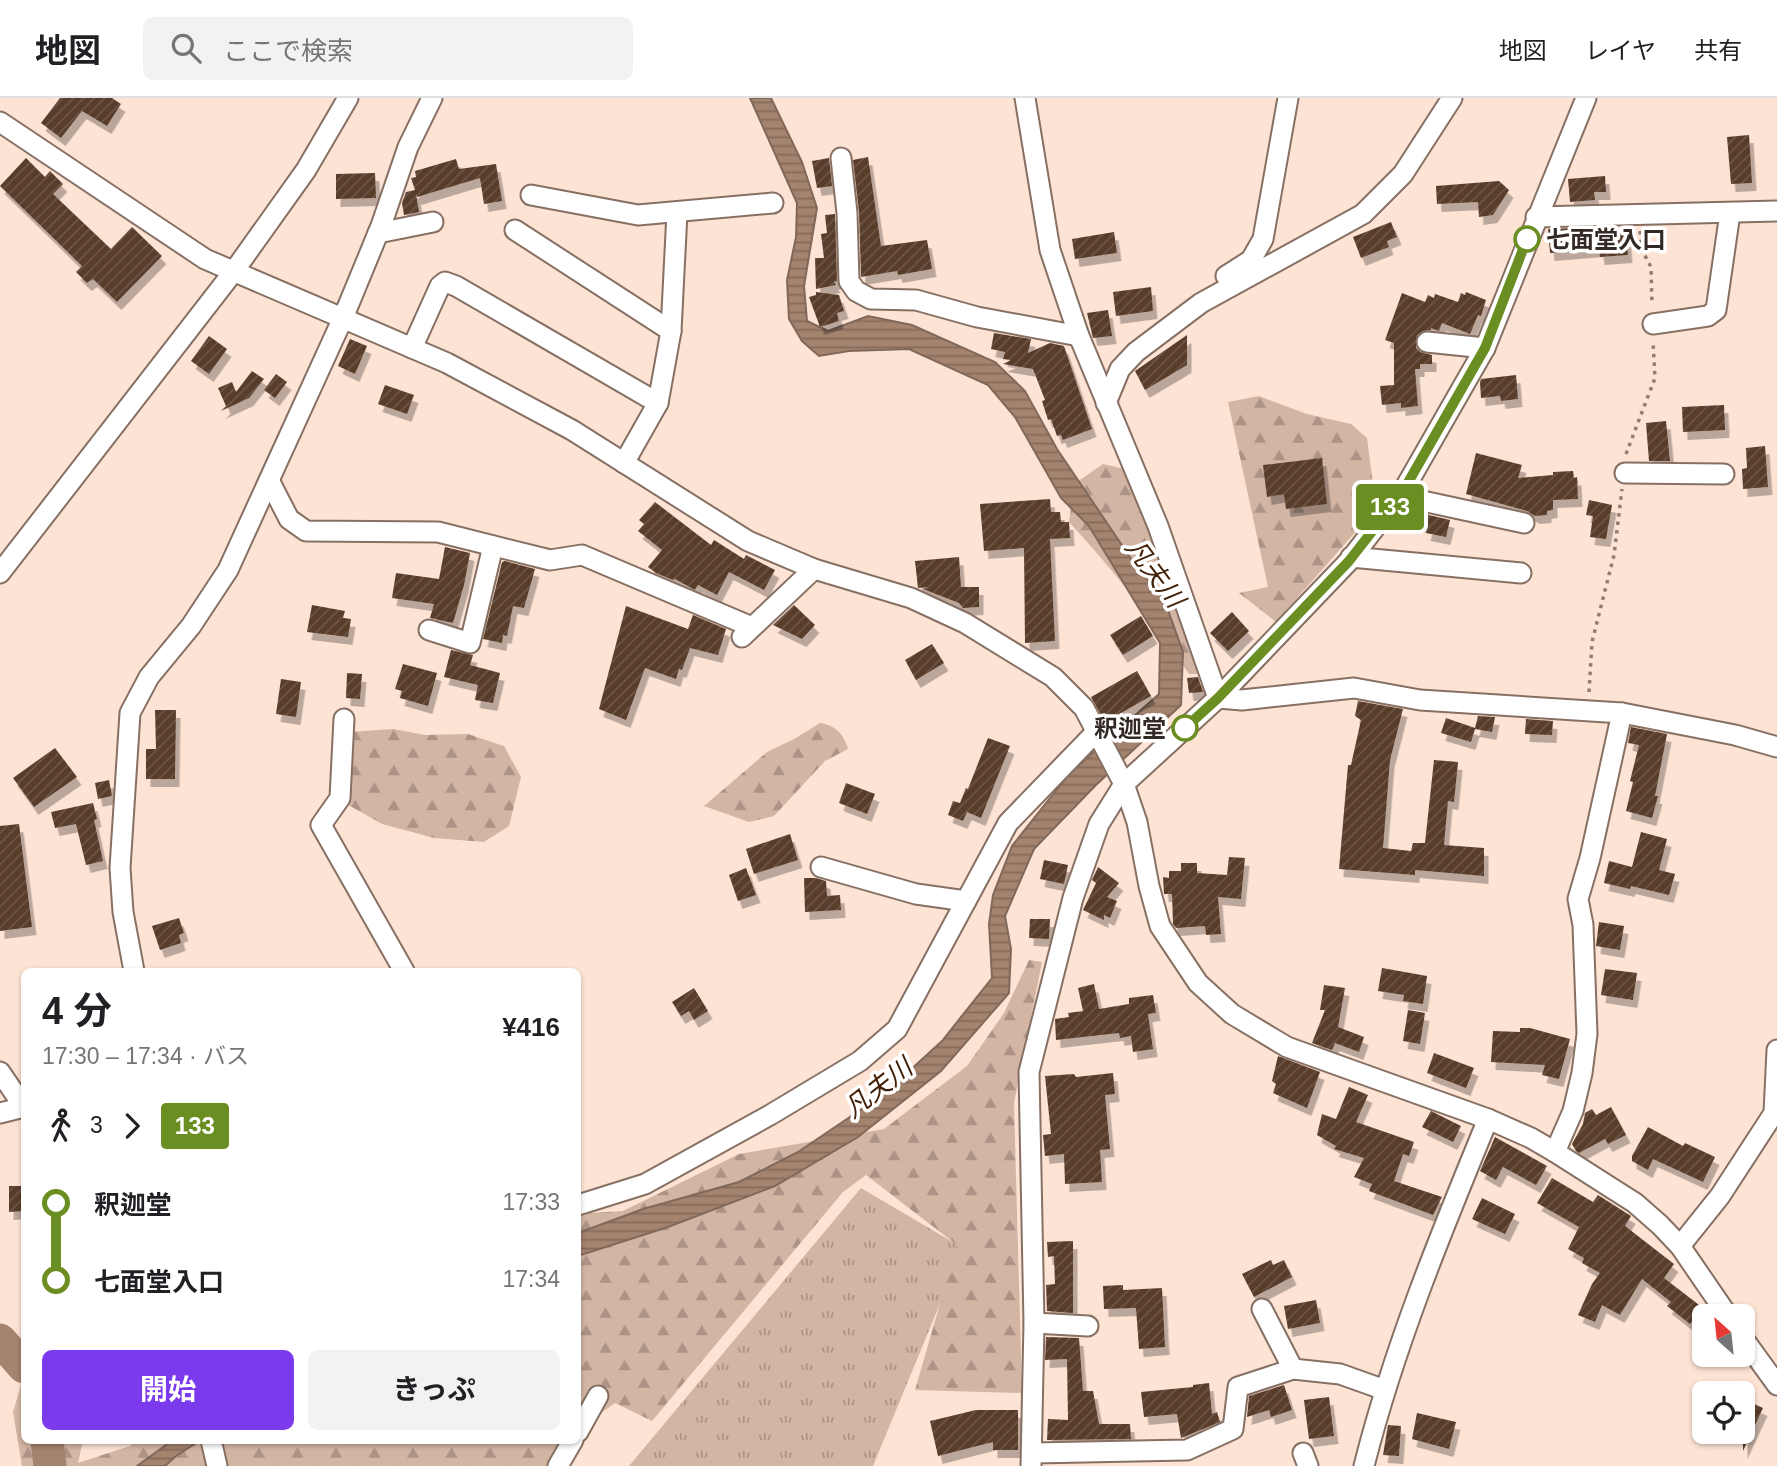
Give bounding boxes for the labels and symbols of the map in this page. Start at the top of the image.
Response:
marker: 七面堂入口 [1514,226,1540,252]
place label: 七面堂入口 [1546,226,1666,253]
line badge: 133 [1350,484,1430,530]
water label: 凡夫川 [1120,533,1192,616]
place label: 釈迦堂 [1094,715,1166,742]
marker: 釈迦堂 [1172,715,1198,741]
water label: 凡夫川 [838,1050,920,1124]
north arrow [1692,1304,1755,1367]

